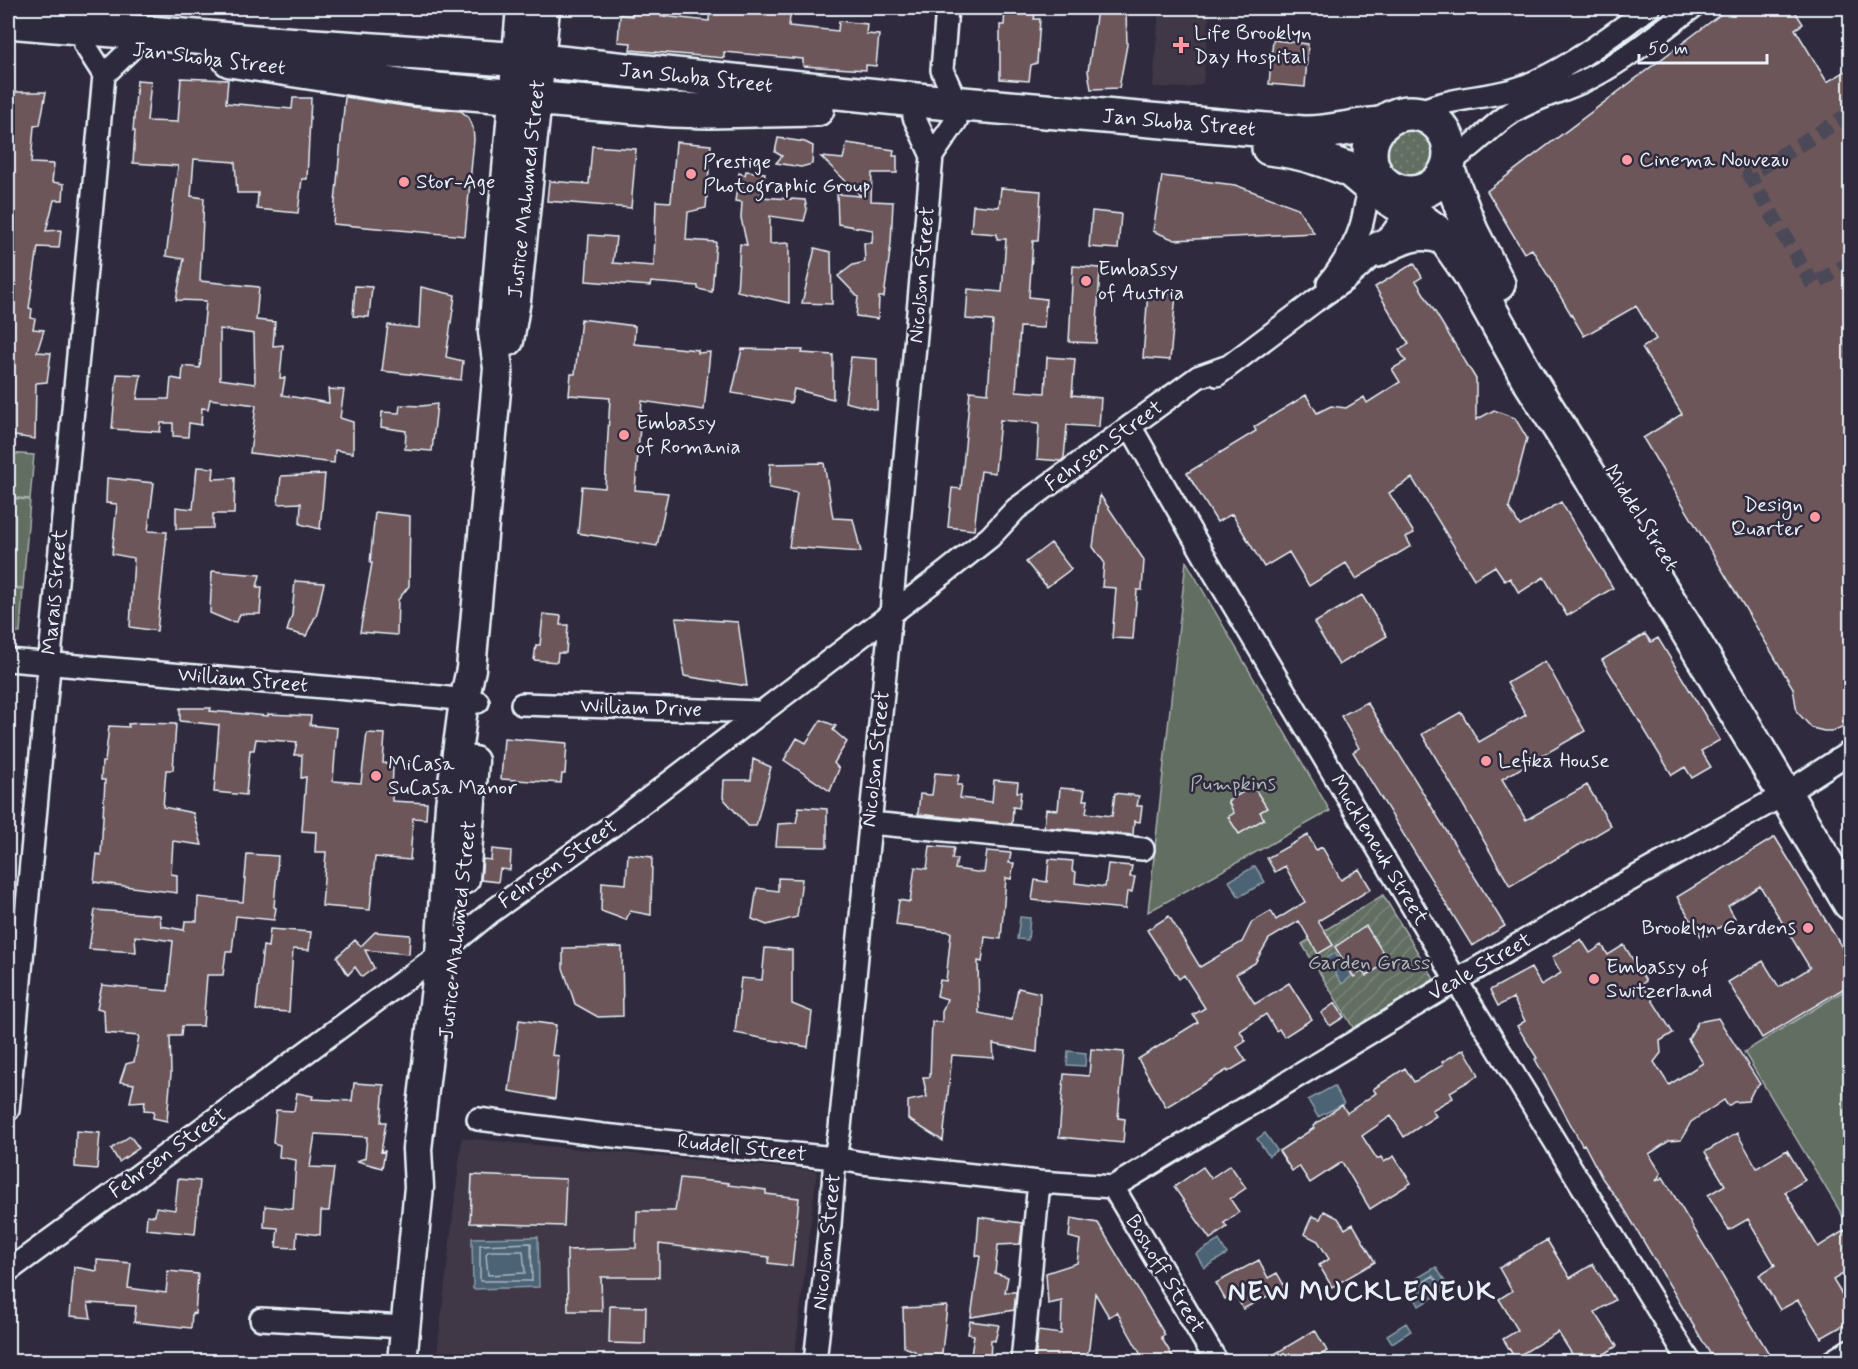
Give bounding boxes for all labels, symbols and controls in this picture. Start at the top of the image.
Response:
place label: Life Brooklyn Day Hospital [1194,19,1312,71]
scale bar [1639,27,1766,65]
street label: Jan Shoba Street [131,36,287,82]
marker: Life Brooklyn Day Hospital [1172,36,1190,54]
text: 50 m [1648,37,1688,61]
street label: Jan Shoba Street [618,56,774,100]
street label: Justice Mahomed Street [502,78,552,300]
street label: Jan Shoba Street [1101,102,1257,144]
place label: Cinema Nouveau [1639,146,1789,174]
place label: Prestige Photographic Group [703,148,871,202]
marker: Cinema Nouveau [1620,153,1634,167]
marker: Prestige Photographic Group [684,167,698,181]
place label: Stor-Age [416,168,495,196]
marker: Stor-Age [397,175,411,189]
street label: Nicolson Street [902,205,942,345]
place label: Embassy of Austria [1098,255,1184,307]
marker: Embassy of Austria [1079,274,1093,288]
street label: Fehrsen Street [1039,394,1169,498]
place label: Embassy of Romania [636,409,741,461]
marker: Embassy of Romania [617,428,631,442]
street label: Middel Street [1597,459,1685,577]
place label: Design Quarter [1731,491,1803,543]
marker: Design Quarter [1808,510,1822,524]
street label: Marais Street [36,527,75,656]
street label: William Street [177,660,310,700]
street label: Nicolson Street [855,689,897,829]
street label: William Drive [580,692,702,724]
place label: Lefika House [1498,747,1610,775]
place label: MiCasa SuCasa Manor [388,750,517,802]
marker: Lefika House [1479,754,1493,768]
marker: MiCasa SuCasa Manor [369,769,383,783]
park label: Pumpkins [1190,770,1276,798]
street label: Muckleneuk Street [1323,770,1435,931]
street label: Fehrsen Street [493,812,623,915]
street label: Justice Mahomed Street [433,819,483,1041]
place label: Brooklyn Gardens [1642,914,1796,942]
marker: Brooklyn Gardens [1801,921,1815,935]
street label: Veale Street [1423,926,1537,1008]
park label: Garden Grass [1308,949,1430,977]
place label: Embassy of Switzerland [1606,953,1712,1005]
marker: Embassy of Switzerland [1587,972,1601,986]
street label: Fehrsen Street [103,1101,233,1205]
street label: Ruddell Street [676,1127,808,1169]
street label: Nicolson Street [806,1172,848,1312]
street label: Boshoff Street [1119,1209,1212,1339]
district label: NEW MUCKLENEUK [1228,1275,1496,1310]

